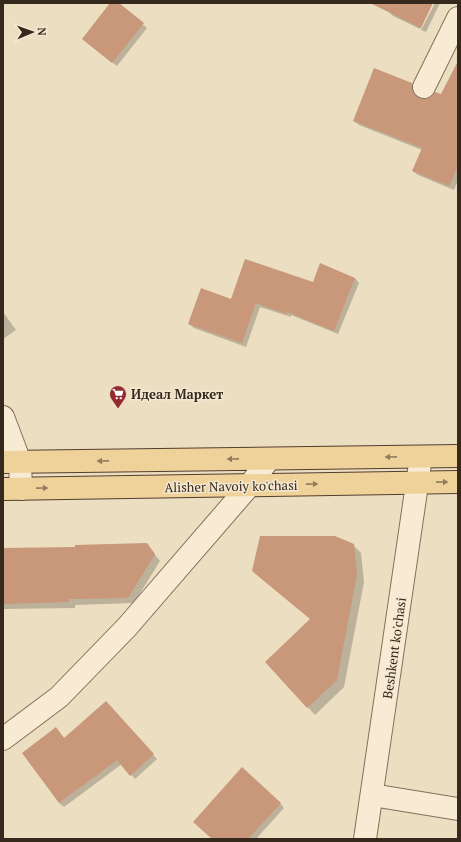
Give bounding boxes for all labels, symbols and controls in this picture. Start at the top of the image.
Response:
north arrow [12,12,52,52]
text: N [35,27,49,37]
supermarket icon: Идеал Маркет [108,384,128,409]
place label: Идеал Маркет [131,385,223,403]
one-way arrow [384,454,397,460]
one-way arrow [226,456,239,462]
one-way arrow [96,458,109,464]
street label: Alisher Navoiy ko'chasi [164,476,298,496]
one-way arrow [436,479,449,485]
one-way arrow [306,481,319,487]
one-way arrow [36,485,49,491]
street label: Beshkent ko'chasi [378,596,410,700]

